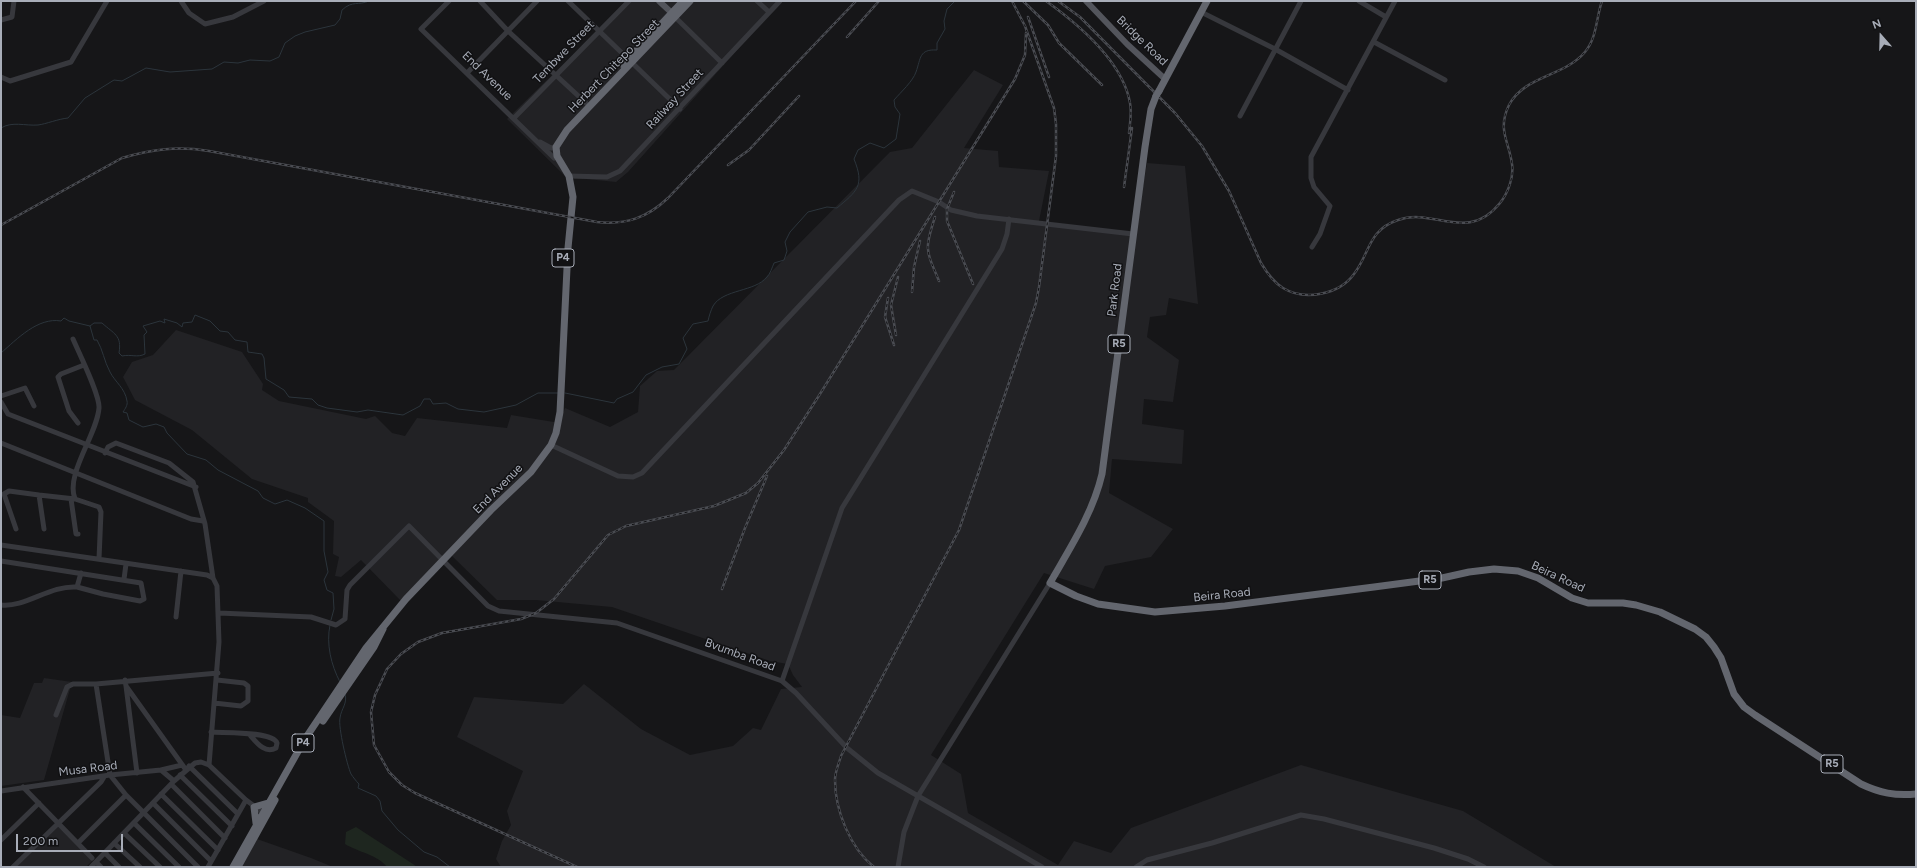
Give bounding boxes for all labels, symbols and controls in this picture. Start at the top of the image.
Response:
street label: Bridge Road [1113,13,1171,69]
street label: Herbert Chitepo Street [566,16,662,116]
north arrow [1861,16,1901,56]
text: N [1870,17,1883,32]
street label: Tembwe Street [530,18,598,86]
street label: End Avenue [459,48,515,104]
street label: Railway Street [643,66,707,132]
road number: P4 [552,249,574,267]
street label: Park Road [1105,263,1125,317]
road number: R5 [1108,335,1130,353]
street label: End Avenue [470,461,526,517]
street label: Beira Road [1529,558,1587,596]
road number: R5 [1419,571,1441,589]
street label: Beira Road [1193,585,1251,605]
street label: Bvumba Road [703,636,777,674]
road number: P4 [292,734,314,752]
road number: R5 [1821,755,1843,773]
street label: Musa Road [58,758,118,780]
scale bar [18,826,125,852]
text: 200 m [23,834,58,848]

